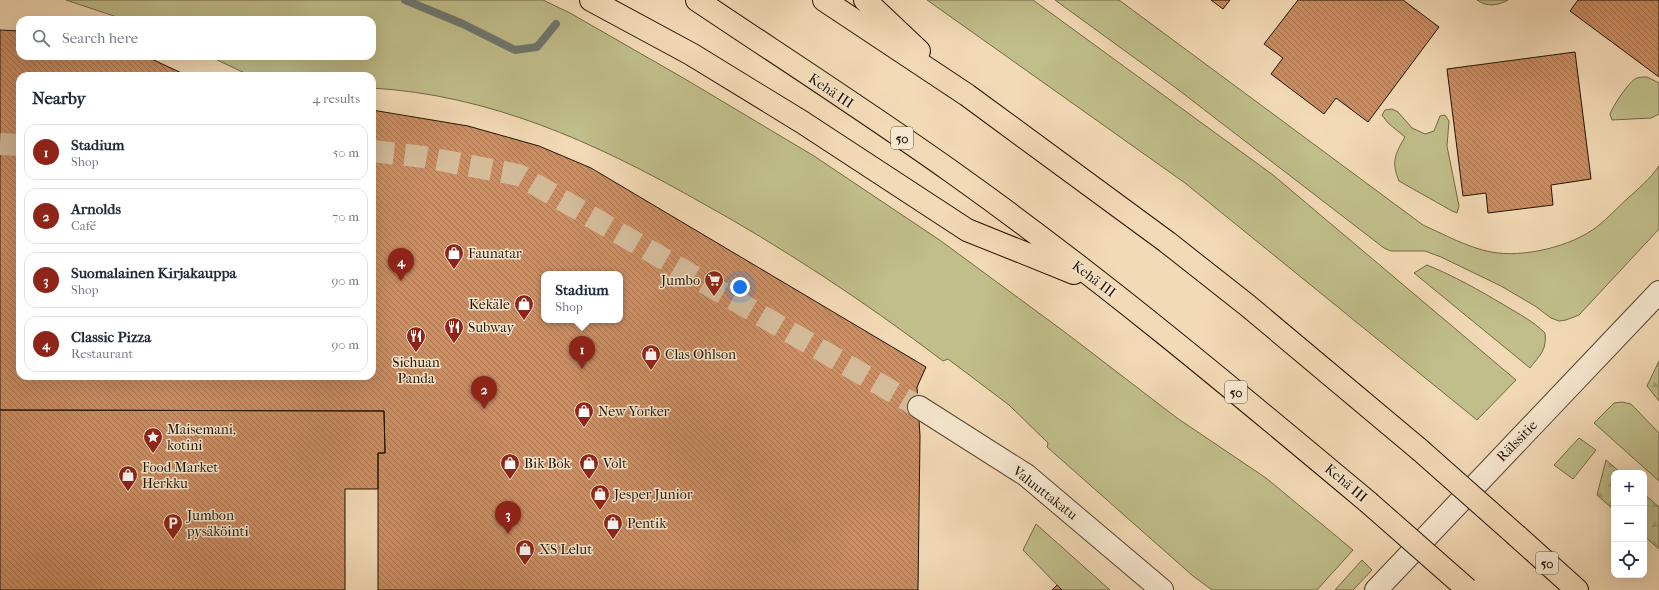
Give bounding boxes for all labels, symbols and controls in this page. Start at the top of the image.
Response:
search box [16,16,376,60]
icon: search [30,27,52,49]
text: Search here [62,29,138,47]
street label: Kehä III [805,70,857,112]
text: Nearby [32,88,86,108]
text: 4 results [313,91,360,106]
road number: 50 [891,127,913,149]
text: Stadium [71,136,124,154]
text: 1 [44,145,48,160]
text: 50 m [333,145,359,160]
text: Shop [71,154,99,169]
text: Arnolds [71,200,121,218]
text: 2 [43,209,49,224]
text: 70 m [332,209,359,224]
text: Café [71,218,96,233]
shop icon: Faunatar [443,242,465,270]
place label: Faunatar [468,245,522,262]
pin: 4 [388,248,414,281]
street label: Kehä III [1069,257,1120,301]
text: Suomalainen Kirjakauppa [71,264,237,282]
supermarket icon: Jumbo [703,269,725,297]
popup [541,271,623,323]
place label: Jumbo [660,272,700,289]
text: 3 [43,273,49,288]
text: 90 m [331,273,359,288]
your location [730,277,750,297]
text: Stadium [555,281,609,299]
text: Shop [71,282,99,297]
shop icon: Kekäle [513,293,535,321]
place label: Kekäle [469,296,510,313]
text: Shop [555,299,583,314]
restaurant icon: Subway [443,316,465,344]
place label: Subway [468,319,515,336]
restaurant icon: Sichuan Panda [405,325,427,353]
text: Classic Pizza [71,328,151,346]
pin: 1 [569,336,595,369]
text: 4 [42,337,50,352]
text: 90 m [331,337,359,352]
shop icon: Clas Ohlson [640,343,662,371]
text: Restaurant [71,346,133,361]
place label: Clas Ohlson [665,346,736,363]
place label: Sichuan Panda [392,354,440,387]
pin: 2 [471,376,497,409]
road number: 50 [1225,381,1247,403]
shop icon: New Yorker [573,400,595,428]
place label: New Yorker [598,403,670,420]
street label: Rälssitie [1493,417,1541,465]
place label: Maisemani, kotini [167,421,236,454]
place icon: Maisemani, kotini [142,426,164,454]
shop icon: Bik Bok [499,452,521,480]
shop icon: Volt [578,452,600,480]
place label: Bik Bok [524,455,572,472]
place label: Volt [602,455,627,472]
place label: Food Market Herkku [142,459,218,492]
street label: Kehä III [1321,460,1371,506]
street label: Valuuttakatu [1009,462,1081,524]
shop icon: Food Market Herkku [117,464,139,492]
map controls [1611,470,1647,578]
button: + [1611,470,1647,506]
shop icon: Jesper Junior [589,483,611,511]
place label: Jesper Junior [613,486,693,503]
pin: 3 [495,501,521,534]
button: − [1611,506,1647,542]
place label: Jumbon pysäköinti [186,507,249,540]
parking icon: Jumbon pysäköinti [162,512,184,540]
shop icon: Pentik [602,512,624,540]
place label: Pentik [627,515,667,532]
shop icon: XS Lelut [514,538,536,566]
place label: XS Lelut [539,541,592,558]
button: locate [1611,542,1647,578]
road number: 50 [1536,552,1558,574]

